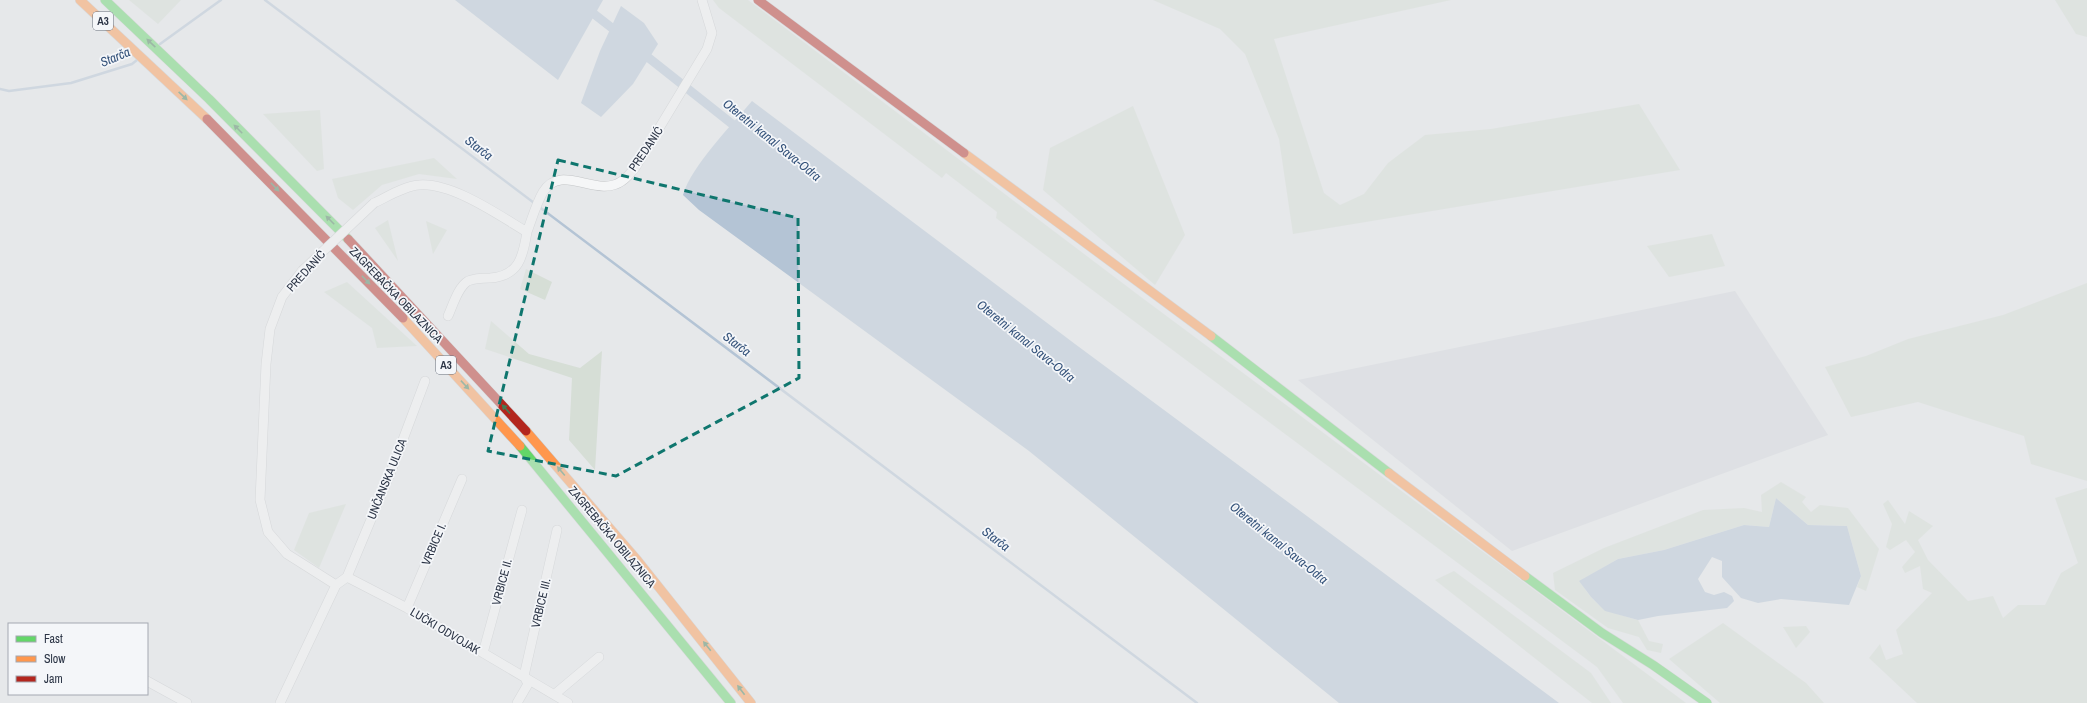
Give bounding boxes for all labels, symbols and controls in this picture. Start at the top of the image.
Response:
road number: A3 [93,12,113,30]
one-way arrow [146,38,156,48]
water label: Starča [98,43,133,71]
one-way arrow [178,91,188,101]
water label: Oteretni kanal Sava-Odra [719,95,825,185]
street label: PREDANIĆ [625,123,667,175]
one-way arrow [233,124,243,134]
water label: Starča [462,132,496,164]
one-way arrow [270,182,280,192]
one-way arrow [325,215,335,225]
street label: ZAGREBAČKA OBILAZNICA [346,243,446,347]
street label: PREDANIĆ [283,247,329,295]
one-way arrow [361,275,371,285]
water label: Oteretni kanal Sava-Odra [973,296,1079,386]
water label: Starča [720,328,754,360]
road number: A3 [436,356,456,374]
one-way arrow [460,380,470,390]
one-way arrow [501,403,510,414]
street label: UNČANSKA ULICA [364,436,411,522]
one-way arrow [556,466,565,477]
street label: ZAGREBAČKA OBILAZNICA [565,483,660,591]
water label: Oteretni kanal Sava-Odra [1226,498,1332,588]
street label: VRBICE I. [418,520,450,568]
water label: Starča [979,523,1013,555]
street label: VRBICE II. [488,557,516,607]
street label: VRBICE III. [528,577,554,629]
street label: LUČKI ODVOJAK [407,604,483,658]
legend [8,623,148,695]
text: Fast [44,631,63,647]
one-way arrow [702,641,711,652]
text: Slow [44,651,66,667]
text: Jam [44,671,63,687]
one-way arrow [737,685,745,695]

